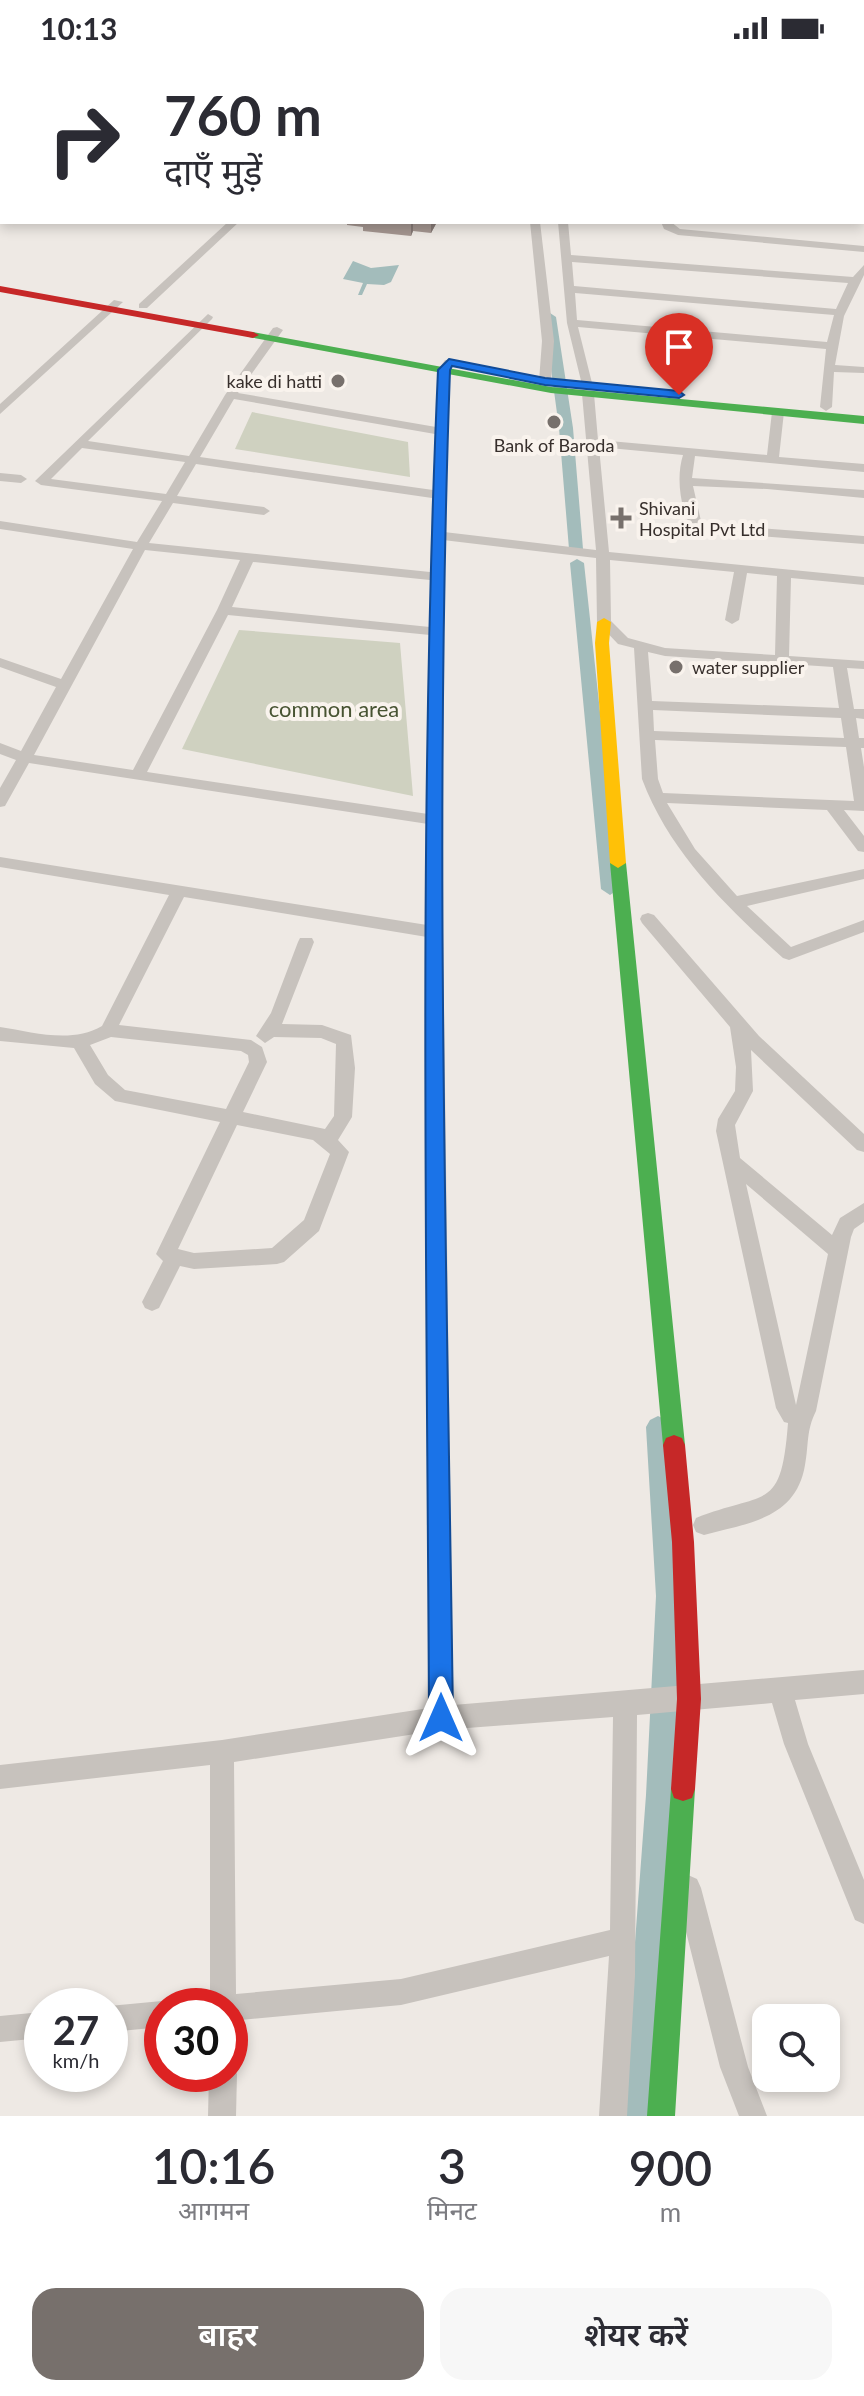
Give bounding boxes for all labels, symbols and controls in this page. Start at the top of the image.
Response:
text: 10:13 [40,10,117,46]
text: 760 m [164,81,322,148]
icon: right [32,88,136,192]
text: दाएँ मुड़ें [164,149,262,193]
pin [645,313,713,395]
icon: arrive [657,325,701,369]
place label: kake di hatti [227,370,322,392]
marker: kake di hatti [329,372,347,390]
marker: Bank of Baroda [545,413,563,431]
place label: Bank of Baroda [494,434,614,456]
place label: Shivani Hospital Pvt Ltd [639,497,765,540]
marker: Shivani Hospital Pvt Ltd [610,507,632,529]
place label: water supplier [692,656,805,678]
marker: water supplier [667,658,685,676]
park label: common area [269,695,399,722]
position arrow [399,1676,483,1760]
speed limit sign: 30 [144,1988,248,2092]
map controls [752,2004,840,2092]
button: search [752,2004,840,2092]
text: 27 [53,2006,99,2054]
text: km/h [53,2048,99,2072]
text: 10:16 [152,2137,275,2194]
text: 3 [438,2137,466,2194]
text: 900 [629,2139,712,2196]
text: आगमन [178,2194,249,2226]
text: मिनट [427,2194,477,2226]
text: m [660,2196,681,2228]
button: बाहर [32,2288,424,2380]
button: शेयर करें [440,2288,832,2380]

